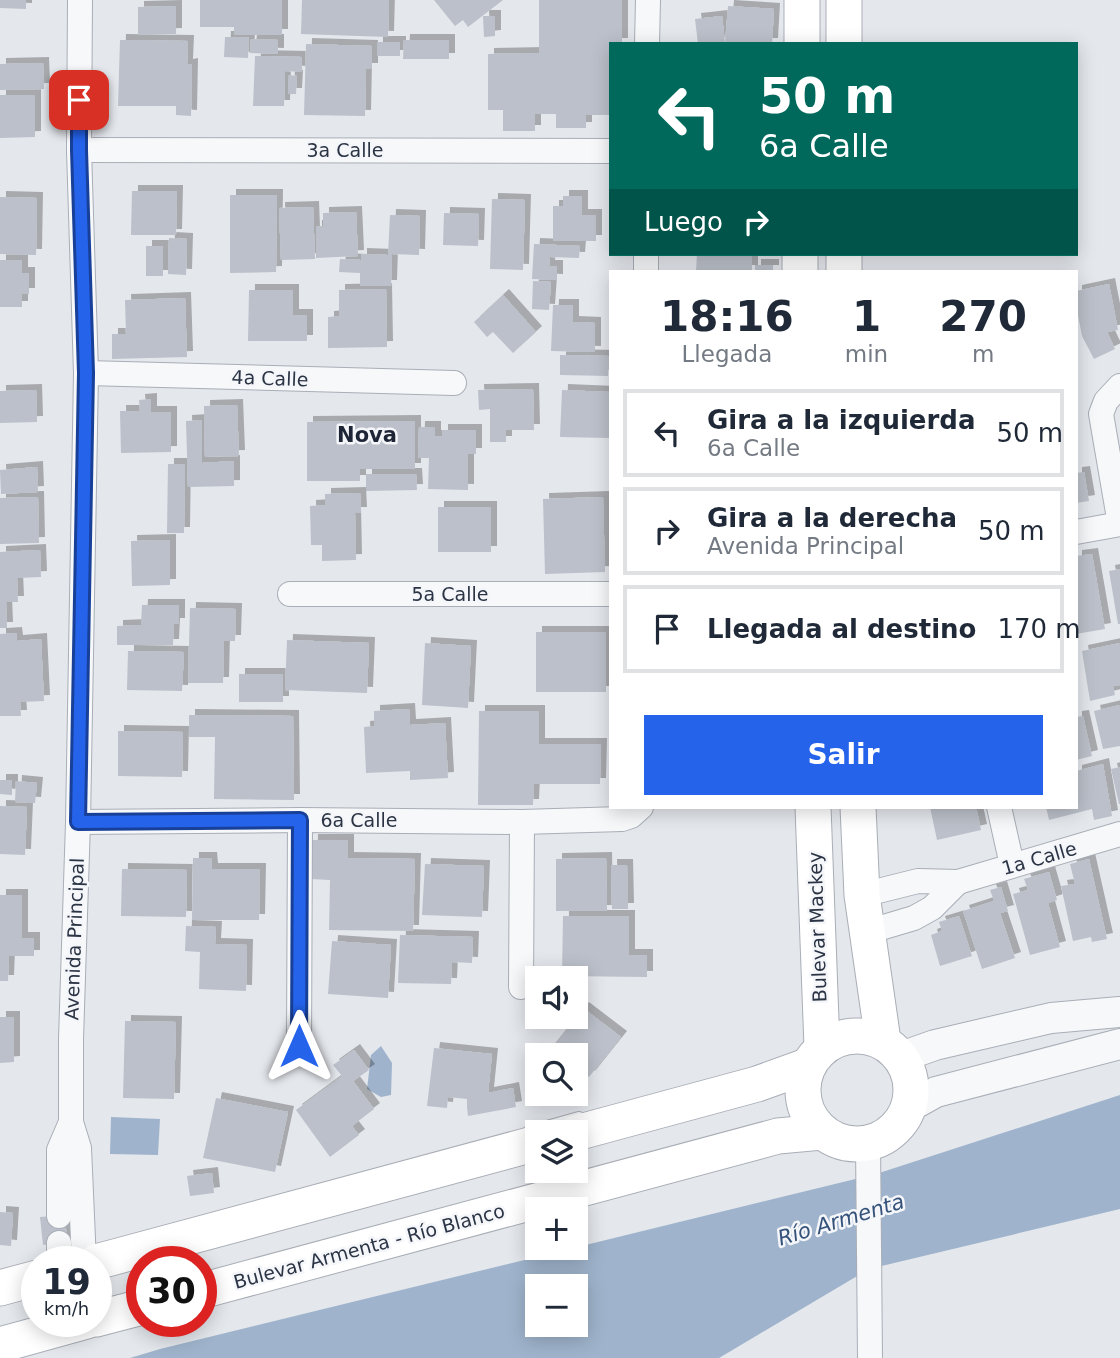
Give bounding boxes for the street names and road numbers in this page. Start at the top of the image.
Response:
street label: 3a Calle [307,139,383,161]
street label: 4a Calle [231,366,309,390]
street label: 5a Calle [412,583,488,605]
street label: 6a Calle [321,809,397,831]
street label: 1a Calle [999,837,1079,879]
street label: Bulevar Mackey [803,851,831,1003]
street label: Avenida Principal [60,857,88,1021]
street label: Bulevar Armenta - Río Blanco [231,1199,507,1293]

